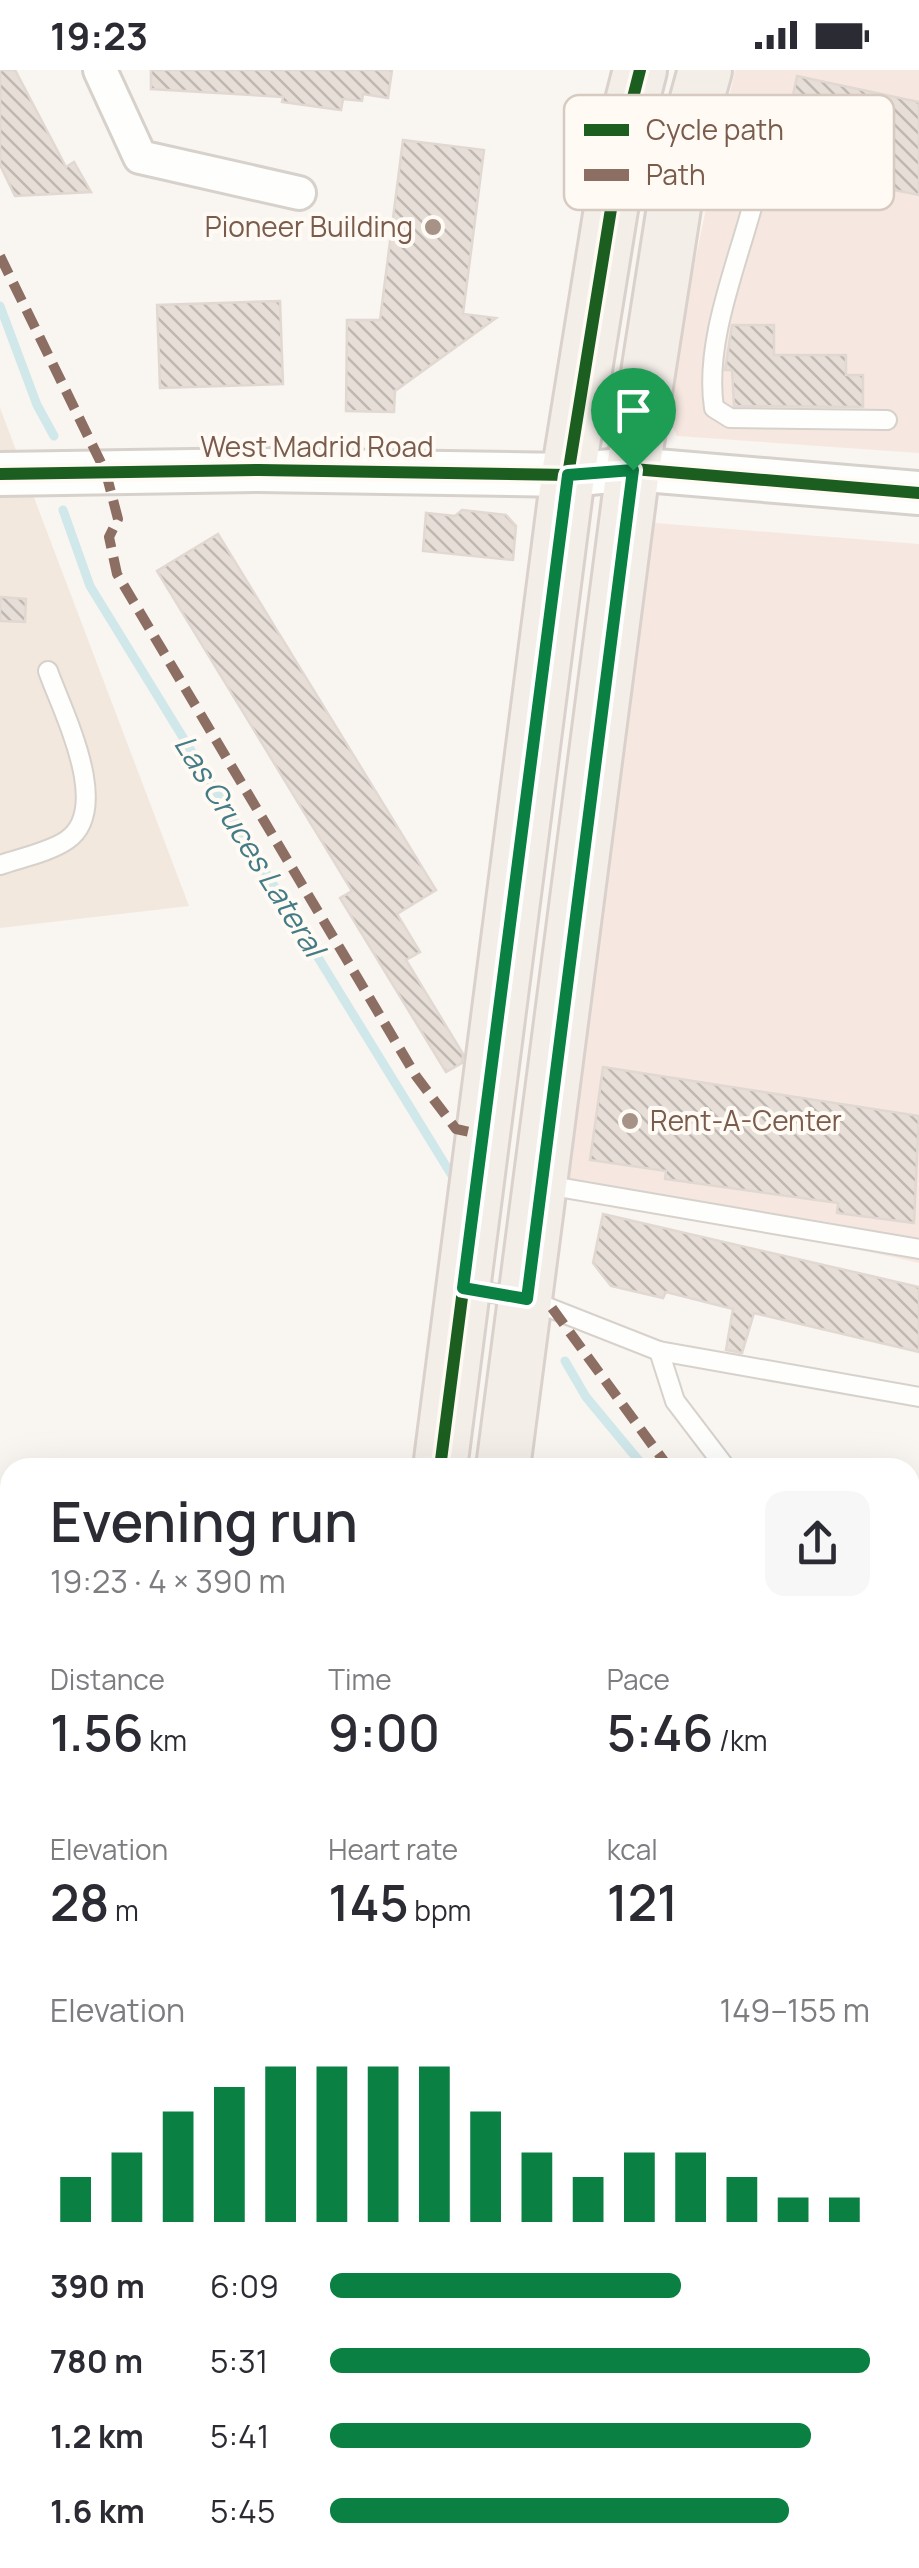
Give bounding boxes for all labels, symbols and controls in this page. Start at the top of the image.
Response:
text: 19:23 [50,9,148,61]
legend [564,95,894,210]
text: Cycle path [646,110,784,148]
text: Path [646,155,706,193]
place label: Pioneer Building [205,207,413,245]
marker: Pioneer Building [422,216,444,238]
pin [591,368,676,471]
icon: arrive [606,383,661,438]
street label: West Madrid Road [200,427,434,465]
water label: Las Cruces Lateral [166,727,337,967]
place label: Rent-A-Center [650,1101,842,1139]
marker: Rent-A-Center [619,1110,641,1132]
text: Evening run [50,1483,358,1559]
button: share [765,1491,870,1596]
text: 19:23 · 4 × 390 m [50,1559,286,1603]
text: Distance [50,1660,165,1698]
text: Time [328,1660,392,1698]
text: Pace [607,1660,670,1698]
text: 1.56 [50,1698,144,1766]
text: 9:00 [328,1698,440,1766]
text: 5:46 [607,1698,713,1766]
text: km [144,1721,187,1759]
text: /km [713,1721,768,1759]
text: Elevation [50,1830,168,1868]
text: Heart rate [328,1830,458,1868]
text: kcal [607,1830,658,1868]
text: 28 [50,1868,109,1936]
text: 145 [328,1868,409,1936]
text: 121 [607,1868,678,1936]
text: m [109,1891,139,1929]
text: bpm [409,1891,471,1929]
text: Elevation [50,1988,185,2032]
text: 149–155 m [720,1988,870,2032]
text: 390 m [50,2264,145,2308]
text: 6:09 [210,2264,279,2308]
text: 780 m [50,2339,143,2383]
text: 5:31 [210,2339,268,2383]
text: 1.2 km [50,2414,144,2458]
text: 5:41 [210,2414,269,2458]
text: 1.6 km [50,2489,145,2533]
text: 5:45 [210,2489,275,2533]

